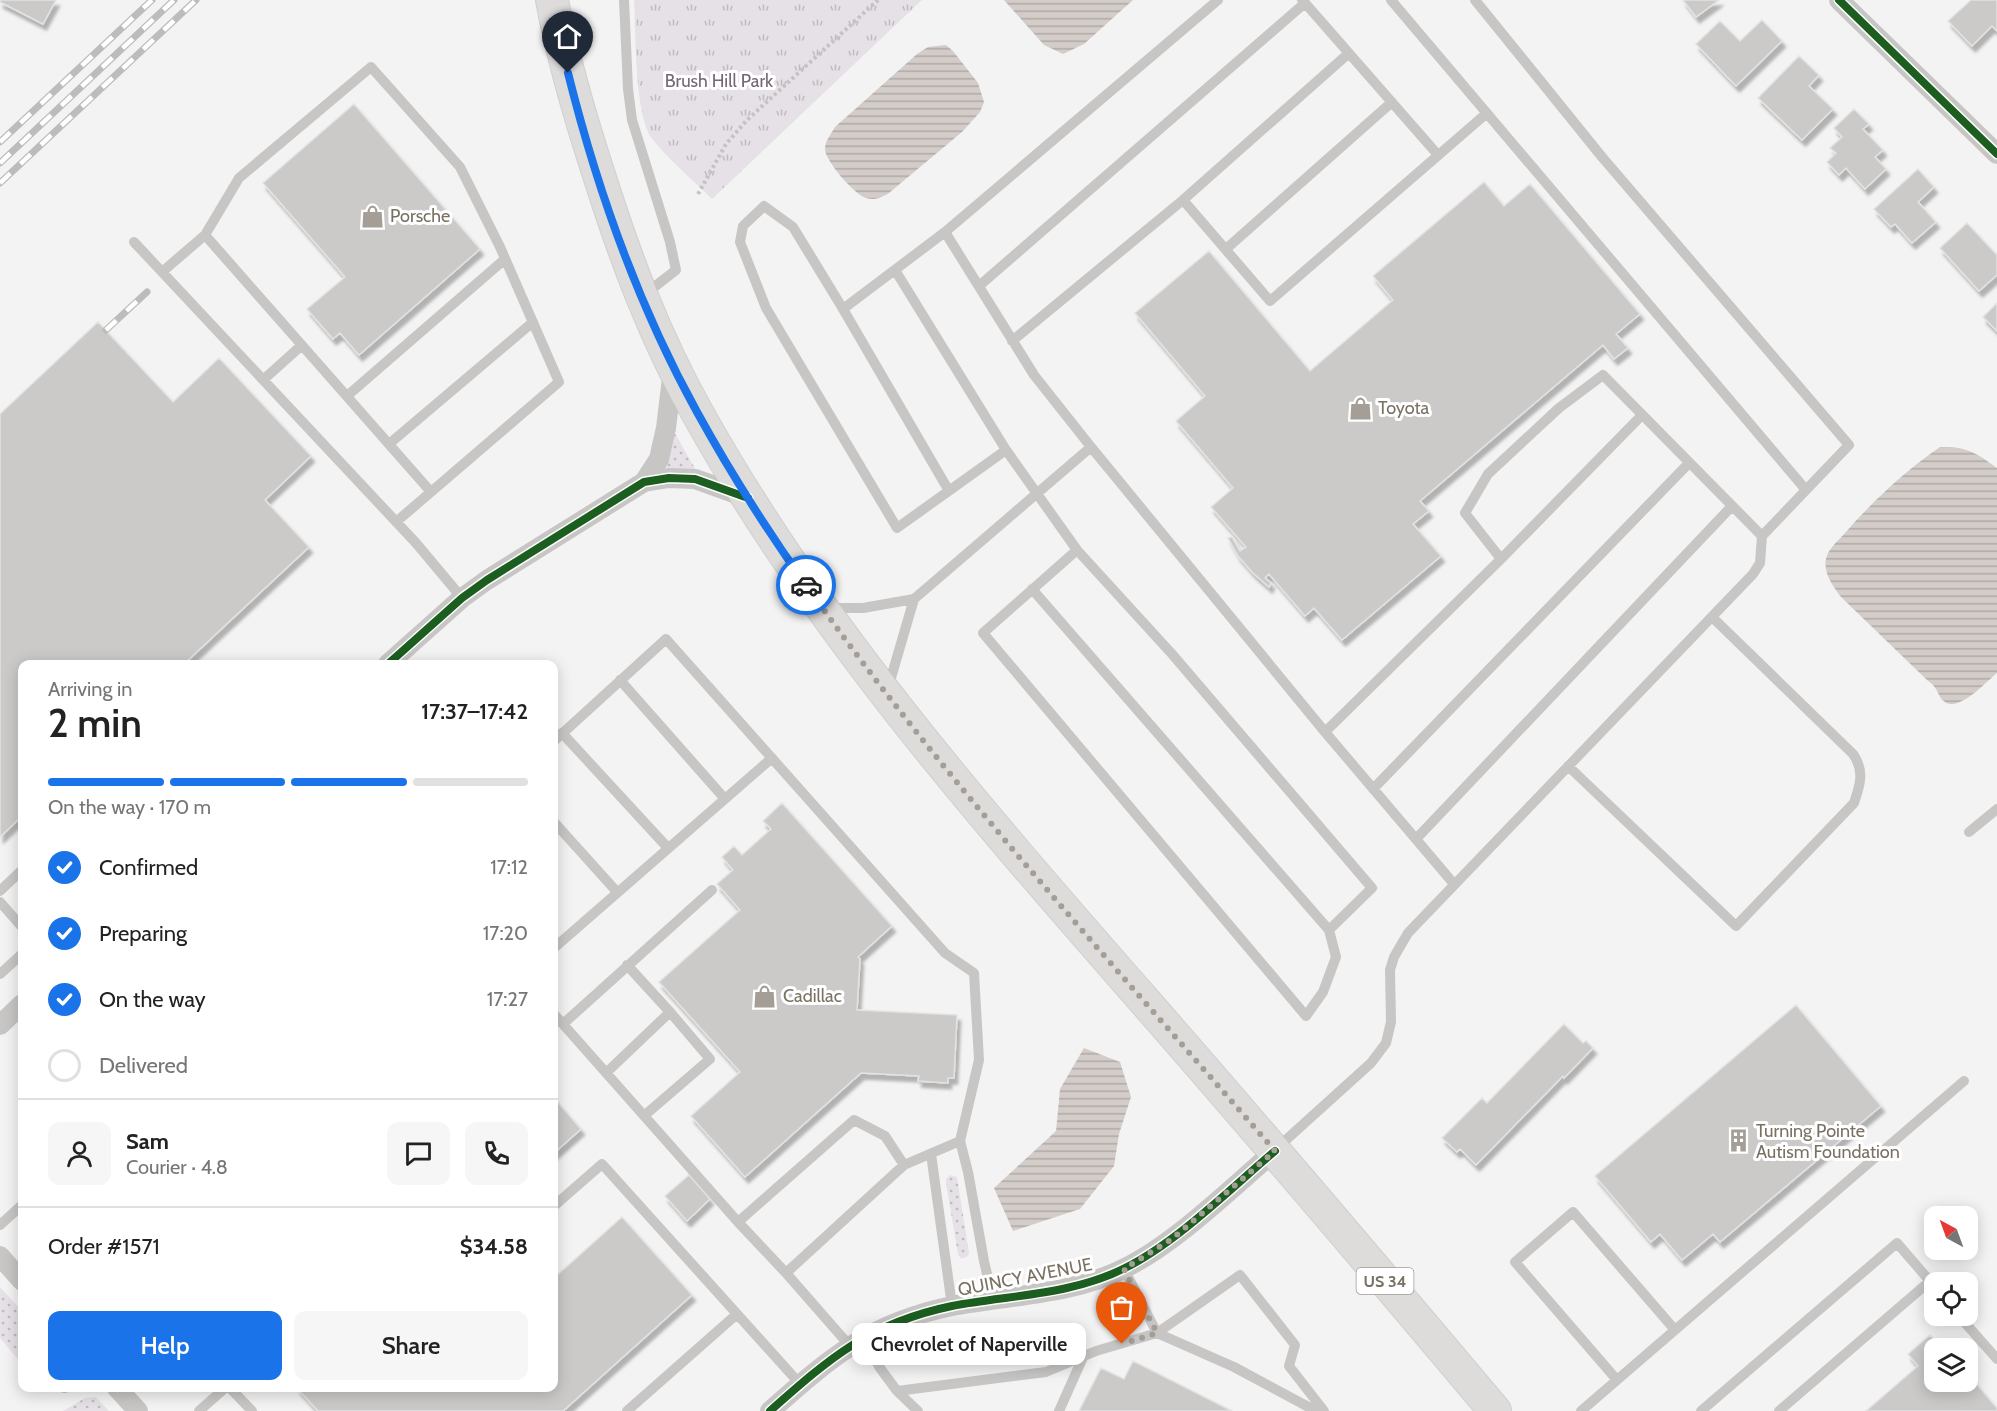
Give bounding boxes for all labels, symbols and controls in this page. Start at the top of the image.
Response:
pin [542,11,593,73]
icon: home [551,20,584,53]
park label: Brush Hill Park [665,70,774,92]
shop icon: Porsche [359,203,385,229]
place label: Porsche [390,205,450,227]
shop icon: Toyota [1347,395,1373,421]
place label: Toyota [1378,397,1430,419]
courier [776,555,836,615]
icon: car [790,569,823,602]
text: Arriving in [48,677,132,701]
text: 17:37–17:42 [421,698,528,725]
text: 2 min [48,699,142,747]
text: On the way · 170 m [48,795,211,819]
icon: check [48,851,81,884]
text: Confirmed [99,854,198,881]
text: 17:12 [490,855,528,879]
icon: check [48,917,81,950]
text: Preparing [99,920,187,947]
text: 17:20 [483,921,528,945]
icon: check [48,983,81,1016]
shop icon: Cadillac [752,983,778,1009]
place label: Cadillac [783,985,842,1007]
text: On the way [99,986,206,1013]
text: 17:27 [487,987,528,1011]
text: Delivered [99,1052,188,1079]
place label: Turning Pointe Autism Foundation [1756,1120,1900,1163]
button: person [48,1122,111,1185]
button: chat [387,1122,450,1185]
button: phone [465,1122,528,1185]
text: Sam [126,1128,169,1155]
building icon: Turning Pointe Autism Foundation [1725,1128,1751,1154]
text: Courier · 4.8 [126,1155,228,1179]
north arrow [1924,1206,1978,1260]
map controls [1924,1206,1978,1392]
text: Order #1571 [48,1233,160,1260]
text: $34.58 [460,1233,528,1260]
street label: QUINCY AVENUE [956,1253,1094,1301]
road number: US 34 [1356,1268,1414,1294]
button: locate [1924,1272,1978,1326]
pin [1096,1282,1147,1344]
icon: bag [1105,1291,1138,1324]
button: Help [48,1311,282,1380]
button: Share [294,1311,528,1380]
callout: Chevrolet of Naperville [852,1323,1086,1365]
text: Chevrolet of Naperville [871,1332,1067,1356]
button: layers [1924,1338,1978,1392]

